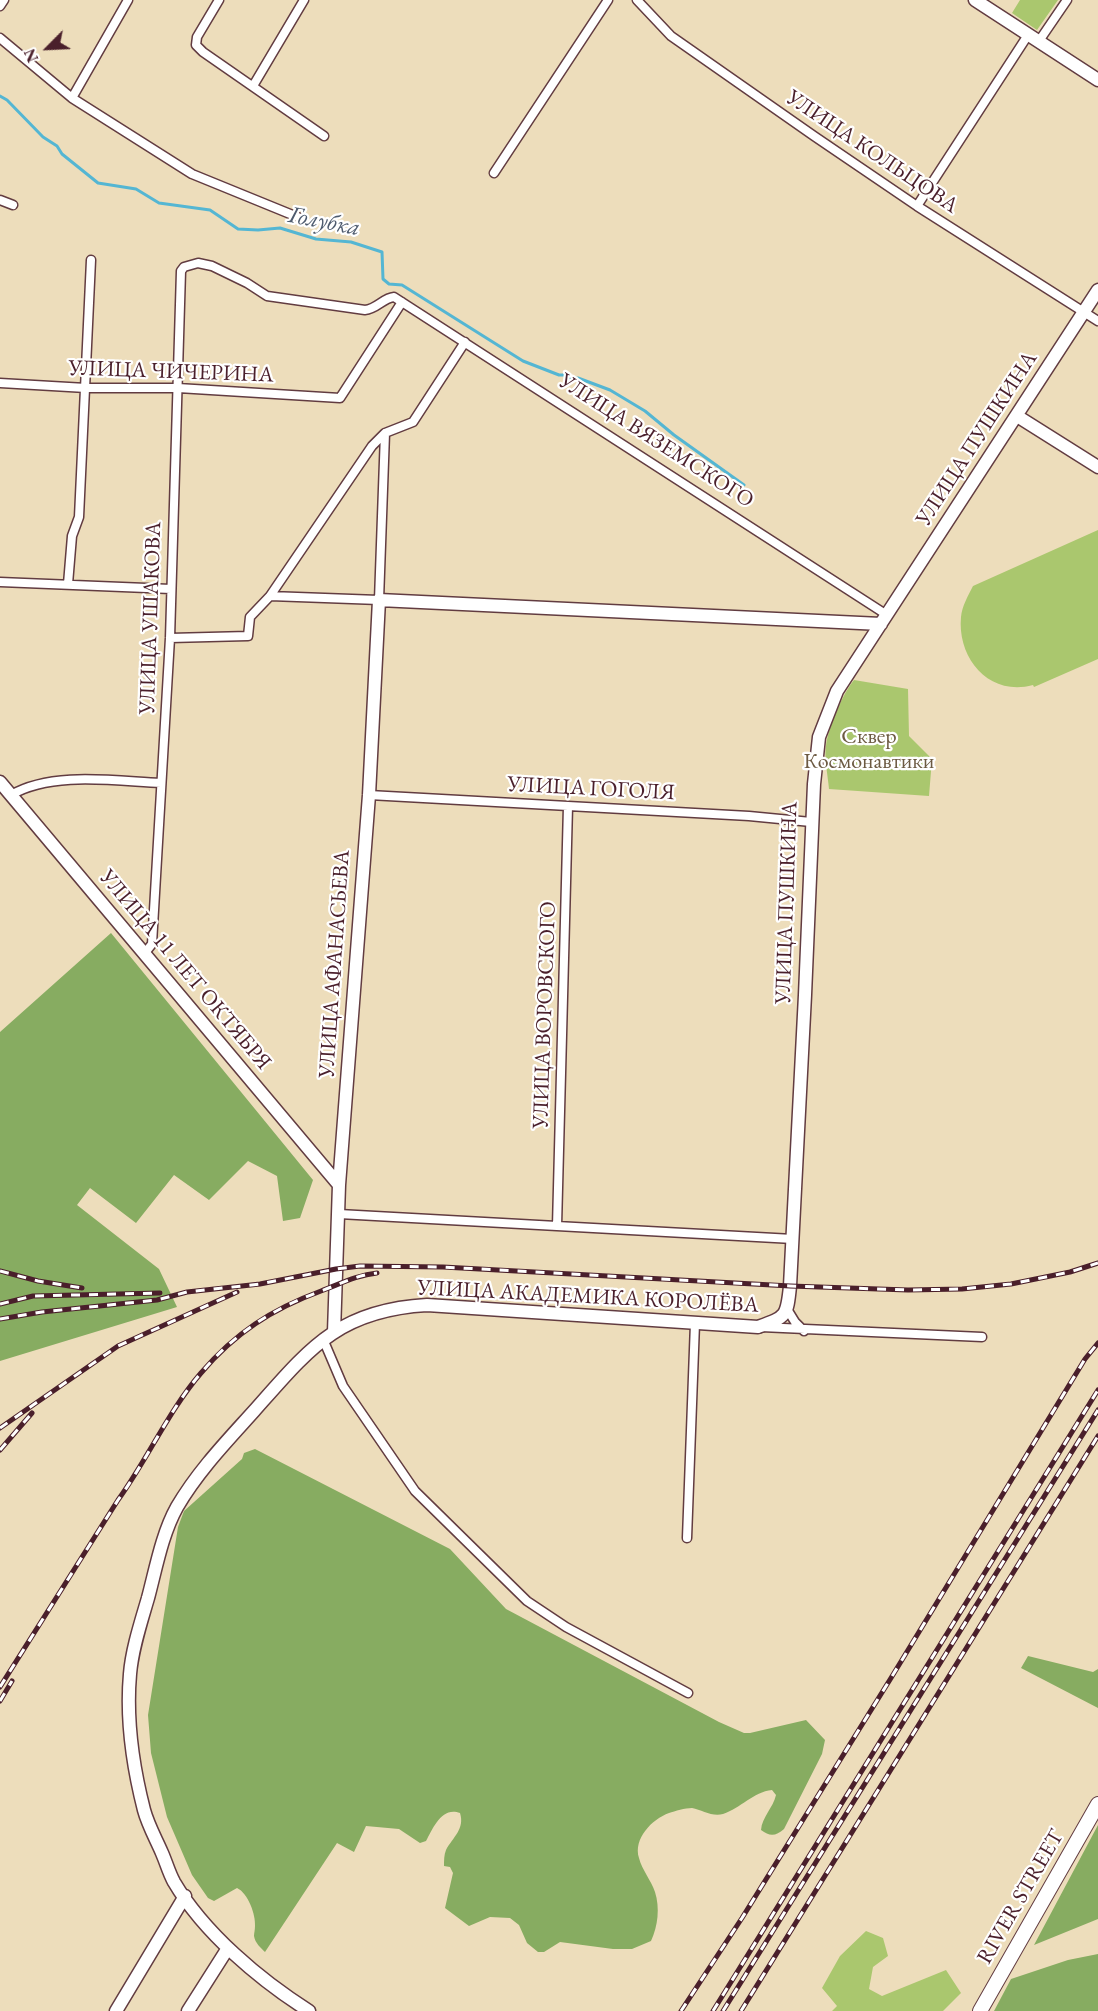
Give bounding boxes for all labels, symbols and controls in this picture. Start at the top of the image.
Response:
north arrow [18,18,78,78]
text: N [19,45,43,66]
street label: УЛИЦА КОЛЬЦОВА [781,85,963,219]
water label: Голубка [286,201,362,243]
street label: УЛИЦА ПУШКИНА [911,347,1043,531]
street label: УЛИЦА ЧИЧЕРИНА [68,355,274,389]
street label: УЛИЦА ВЯЗЕМСКОГО [553,368,759,514]
street label: УЛИЦА УШАКОВА [134,521,168,715]
park label: Сквер Космонавтики [804,724,934,776]
street label: УЛИЦА ГОГОЛЯ [507,771,675,807]
street label: УЛИЦА ПУШКИНА [770,801,804,1005]
street label: УЛИЦА АФАНАСЬЕВА [314,849,356,1079]
street label: УЛИЦА 11 ЛЕТ ОКТЯБРЯ [94,865,276,1075]
street label: УЛИЦА ВОРОВСКОГО [528,901,562,1129]
street label: УЛИЦА АКАДЕМИКА КОРОЛЁВА [417,1275,759,1319]
street label: RIVER STREET [972,1825,1070,1969]

